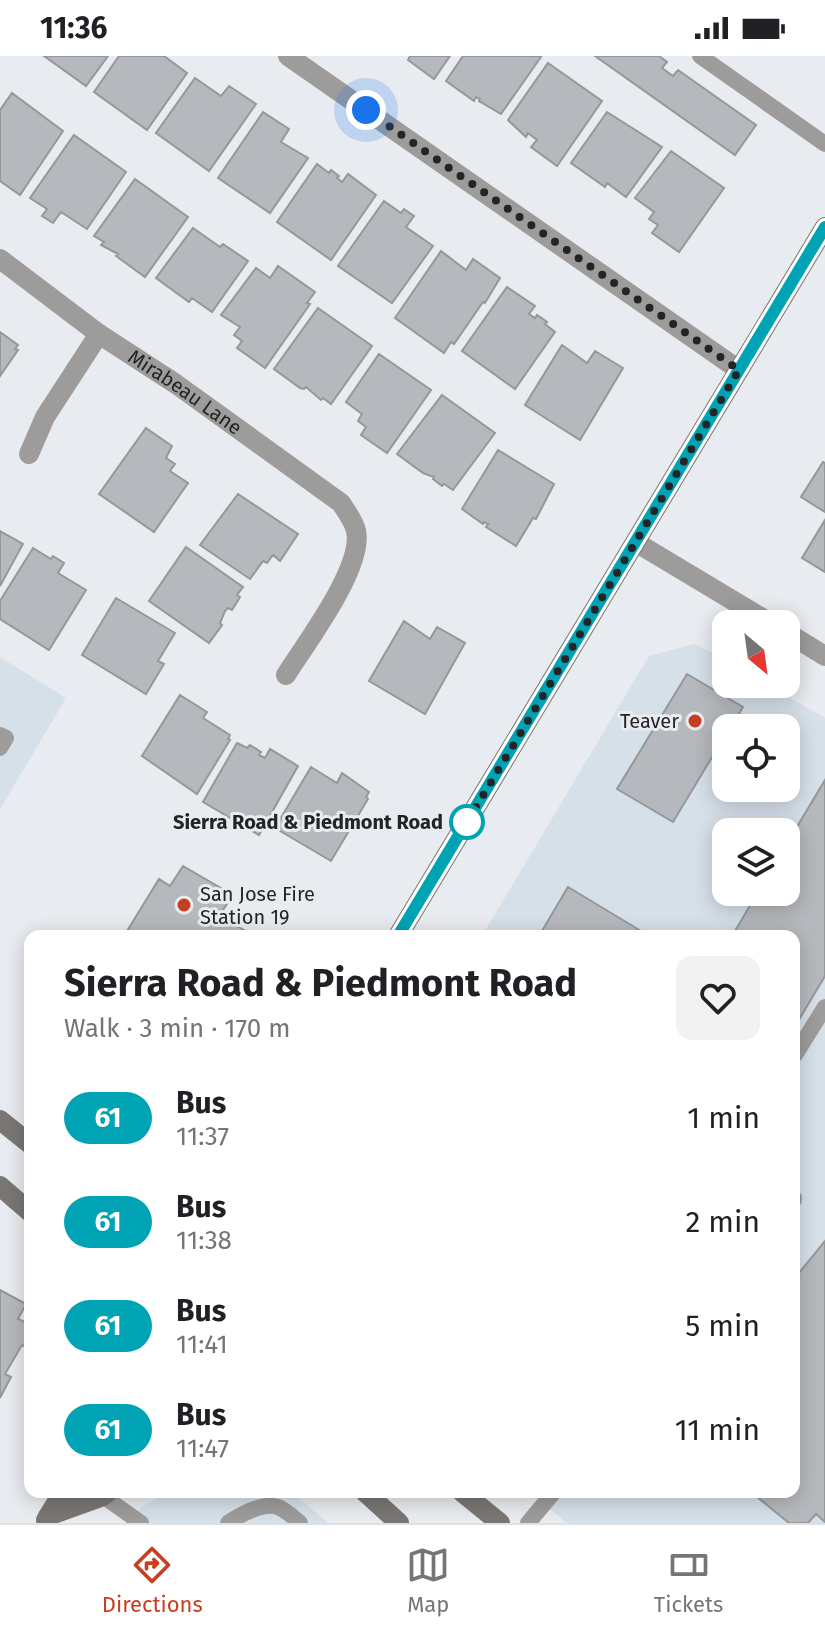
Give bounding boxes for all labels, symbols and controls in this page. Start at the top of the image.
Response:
text: 11:36 [40,10,108,46]
your location [346,90,386,130]
street label: Mirabeau Lane [124,344,247,440]
north arrow [712,610,800,698]
map controls [712,610,800,906]
place label: Teaver [620,709,679,733]
marker: Teaver [686,712,704,730]
button: locate [712,714,800,802]
marker: Sierra Road & Piedmont Road [450,805,484,839]
place label: Sierra Road & Piedmont Road [173,810,443,834]
button: layers [712,818,800,906]
place label: San Jose Fire Station 19 [200,882,315,929]
marker: San Jose Fire Station 19 [175,896,193,914]
button: heart [676,956,760,1040]
text: Sierra Road & Piedmont Road [64,960,577,1006]
text: Walk · 3 min · 170 m [64,1013,290,1044]
text: Bus [176,1085,226,1121]
text: 1 min [687,1100,760,1136]
text: 61 [94,1101,122,1134]
text: 11:37 [176,1121,229,1152]
text: Bus [176,1189,226,1225]
text: 2 min [685,1204,760,1240]
text: 61 [94,1205,122,1238]
text: 11:38 [176,1225,232,1256]
text: Bus [176,1293,226,1329]
text: 5 min [685,1308,760,1344]
text: 61 [94,1309,122,1342]
text: 11:41 [176,1329,228,1360]
text: Bus [176,1397,226,1433]
text: 11 min [675,1412,760,1448]
text: 61 [94,1413,122,1446]
text: 11:47 [176,1433,229,1464]
tab: Directions [102,1543,203,1618]
tab: Map [406,1543,450,1618]
tab: Tickets [654,1543,723,1618]

